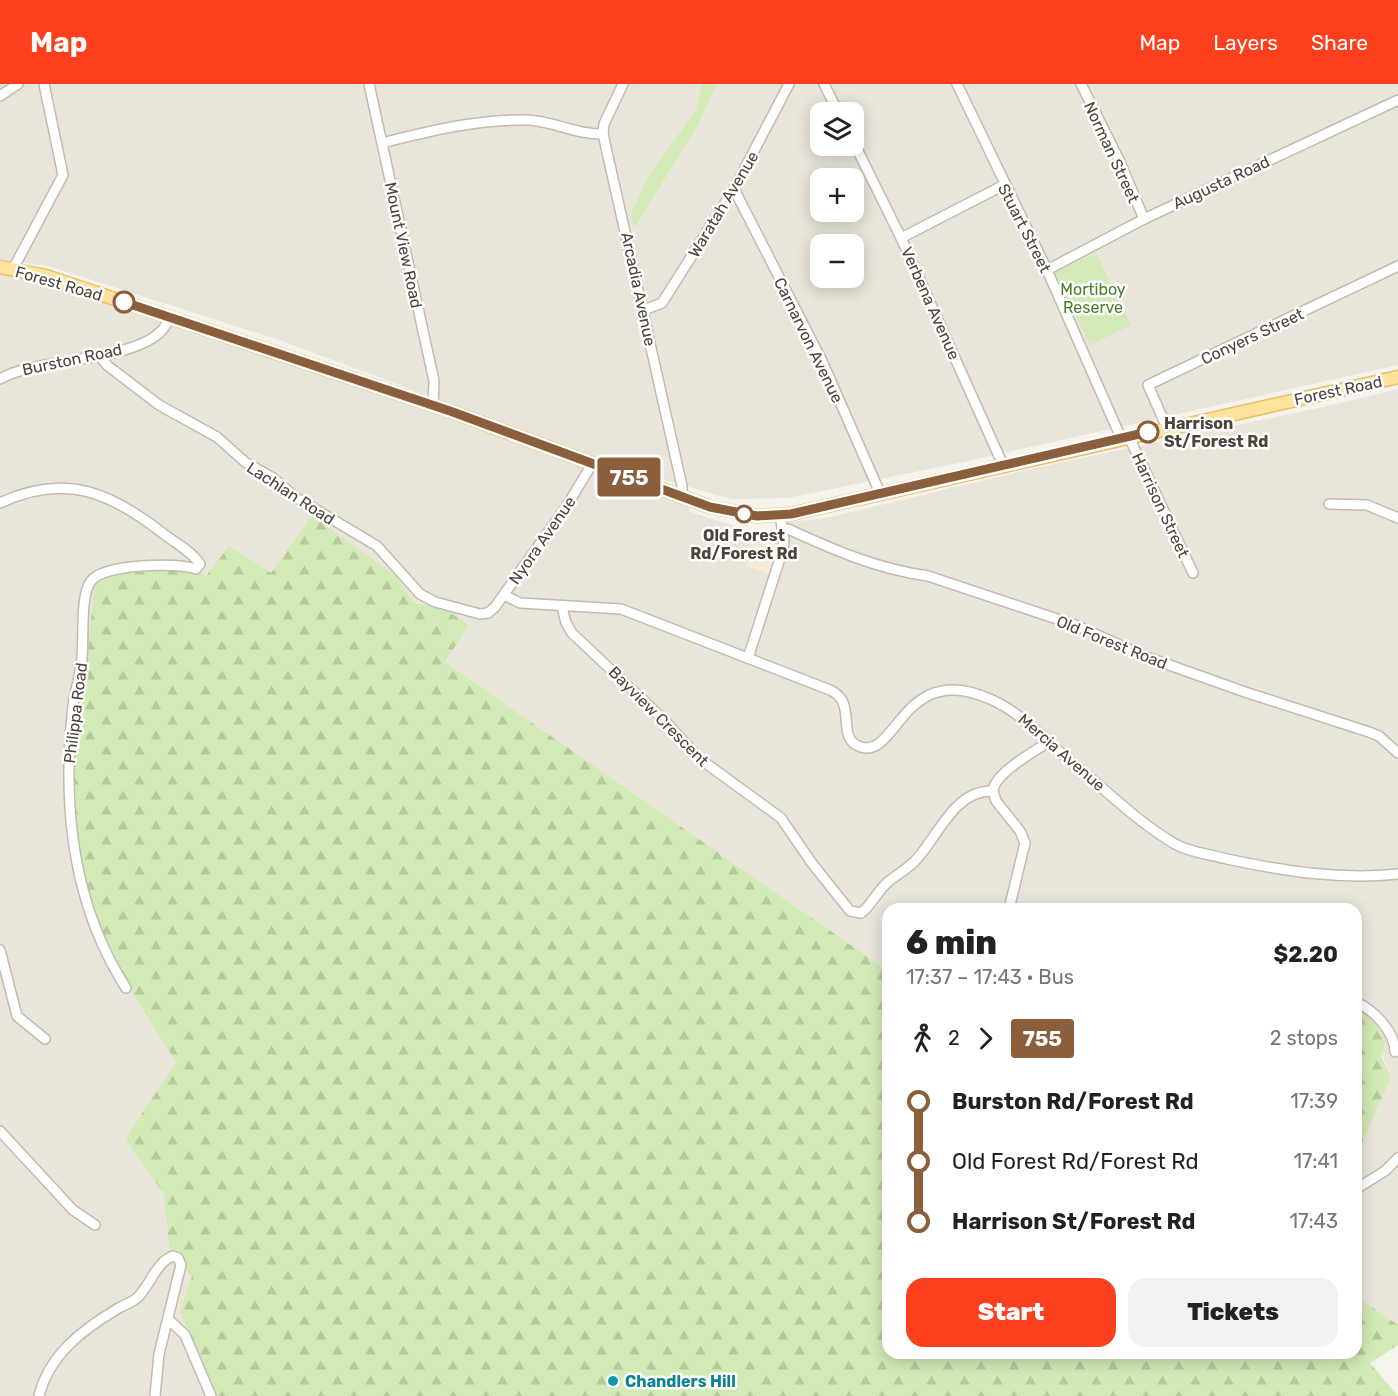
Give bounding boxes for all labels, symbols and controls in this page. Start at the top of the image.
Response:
text: Map [30,26,87,59]
text: Map [1139,30,1180,55]
text: Layers [1213,30,1278,55]
text: Share [1311,30,1368,55]
street label: Norman Street [1080,99,1143,206]
map controls [810,102,864,288]
button: layers [810,102,864,156]
street label: Waratah Avenue [684,148,763,261]
street label: Augusta Road [1170,152,1273,213]
button: + [810,168,864,222]
street label: Mount View Road [381,180,426,310]
street label: Stuart Street [994,181,1055,276]
street label: Arcadia Avenue [617,230,660,348]
button: − [810,234,864,288]
street label: Verbena Avenue [897,244,964,362]
street label: Forest Road [13,262,104,305]
street label: Carnarvon Avenue [770,274,847,406]
park label: Mortiboy Reserve [1060,280,1126,317]
unlabelled marker [113,291,135,313]
street label: Conyers Street [1198,304,1307,369]
street label: Burston Road [20,340,124,379]
street label: Forest Road [1292,372,1384,409]
place label: Harrison St/Forest Rd [1164,414,1268,451]
marker: Harrison St/Forest Rd [1137,421,1159,443]
street label: Harrison Street [1128,450,1193,561]
street label: Lachlan Road [243,458,338,529]
line badge: 755 [594,458,664,496]
text: 755 [609,465,649,490]
street label: Nyora Avenue [505,493,580,588]
marker: Old Forest Rd/Forest Rd [735,505,753,523]
place label: Old Forest Rd/Forest Rd [690,526,798,563]
street label: Old Forest Road [1054,612,1170,673]
street label: Philippa Road [60,662,91,765]
street label: Bayview Crescent [605,662,713,770]
street label: Mercia Avenue [1014,710,1109,795]
text: 6 min [906,923,997,962]
text: $2.20 [1273,941,1338,968]
text: 17:37 – 17:43 · Bus [906,965,1074,989]
icon: walk [906,1022,939,1055]
icon: forward [969,1022,1002,1055]
text: 2 [948,1026,960,1050]
text: 755 [1023,1026,1062,1051]
text: 2 stops [1270,1026,1338,1050]
text: Burston Rd/Forest Rd [952,1088,1194,1115]
text: 17:39 [1290,1089,1338,1113]
text: Old Forest Rd/Forest Rd [952,1148,1199,1175]
text: 17:41 [1293,1149,1338,1173]
text: Harrison St/Forest Rd [952,1208,1195,1235]
text: 17:43 [1290,1209,1338,1233]
button: Start [906,1278,1116,1347]
button: Tickets [1128,1278,1338,1347]
place label: Chandlers Hill [625,1372,736,1391]
marker: Chandlers Hill [606,1374,620,1388]

